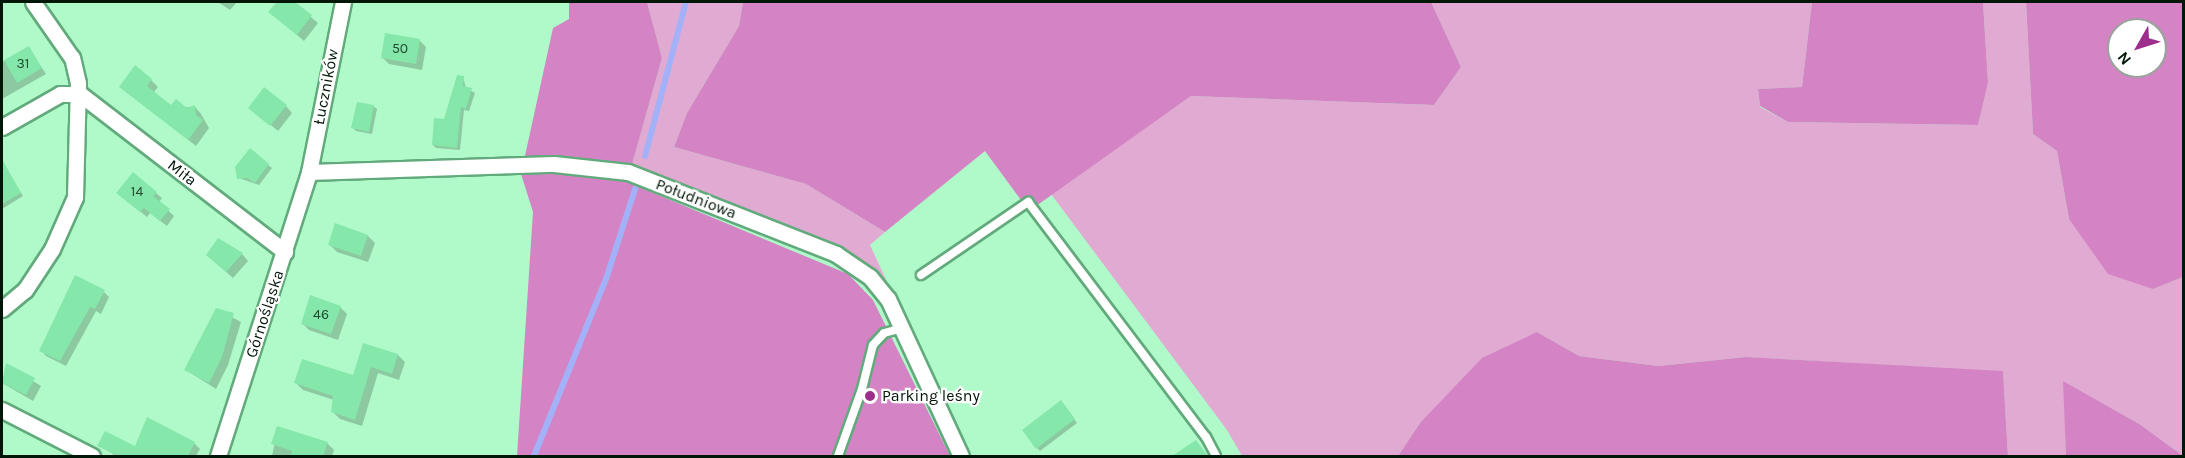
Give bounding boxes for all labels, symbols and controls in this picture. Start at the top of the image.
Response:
north arrow [2107,18,2167,78]
house number: 50 [392,41,408,57]
street label: Łuczników [309,47,343,127]
text: N [2113,48,2135,69]
house number: 31 [17,56,29,72]
street label: Miła [164,156,200,190]
street label: Południowa [653,175,739,223]
house number: 14 [131,184,143,200]
street label: Górnośląska [242,268,288,360]
house number: 46 [313,307,329,323]
place label: Parking leśny [882,386,980,406]
marker: Parking leśny [863,389,877,403]

